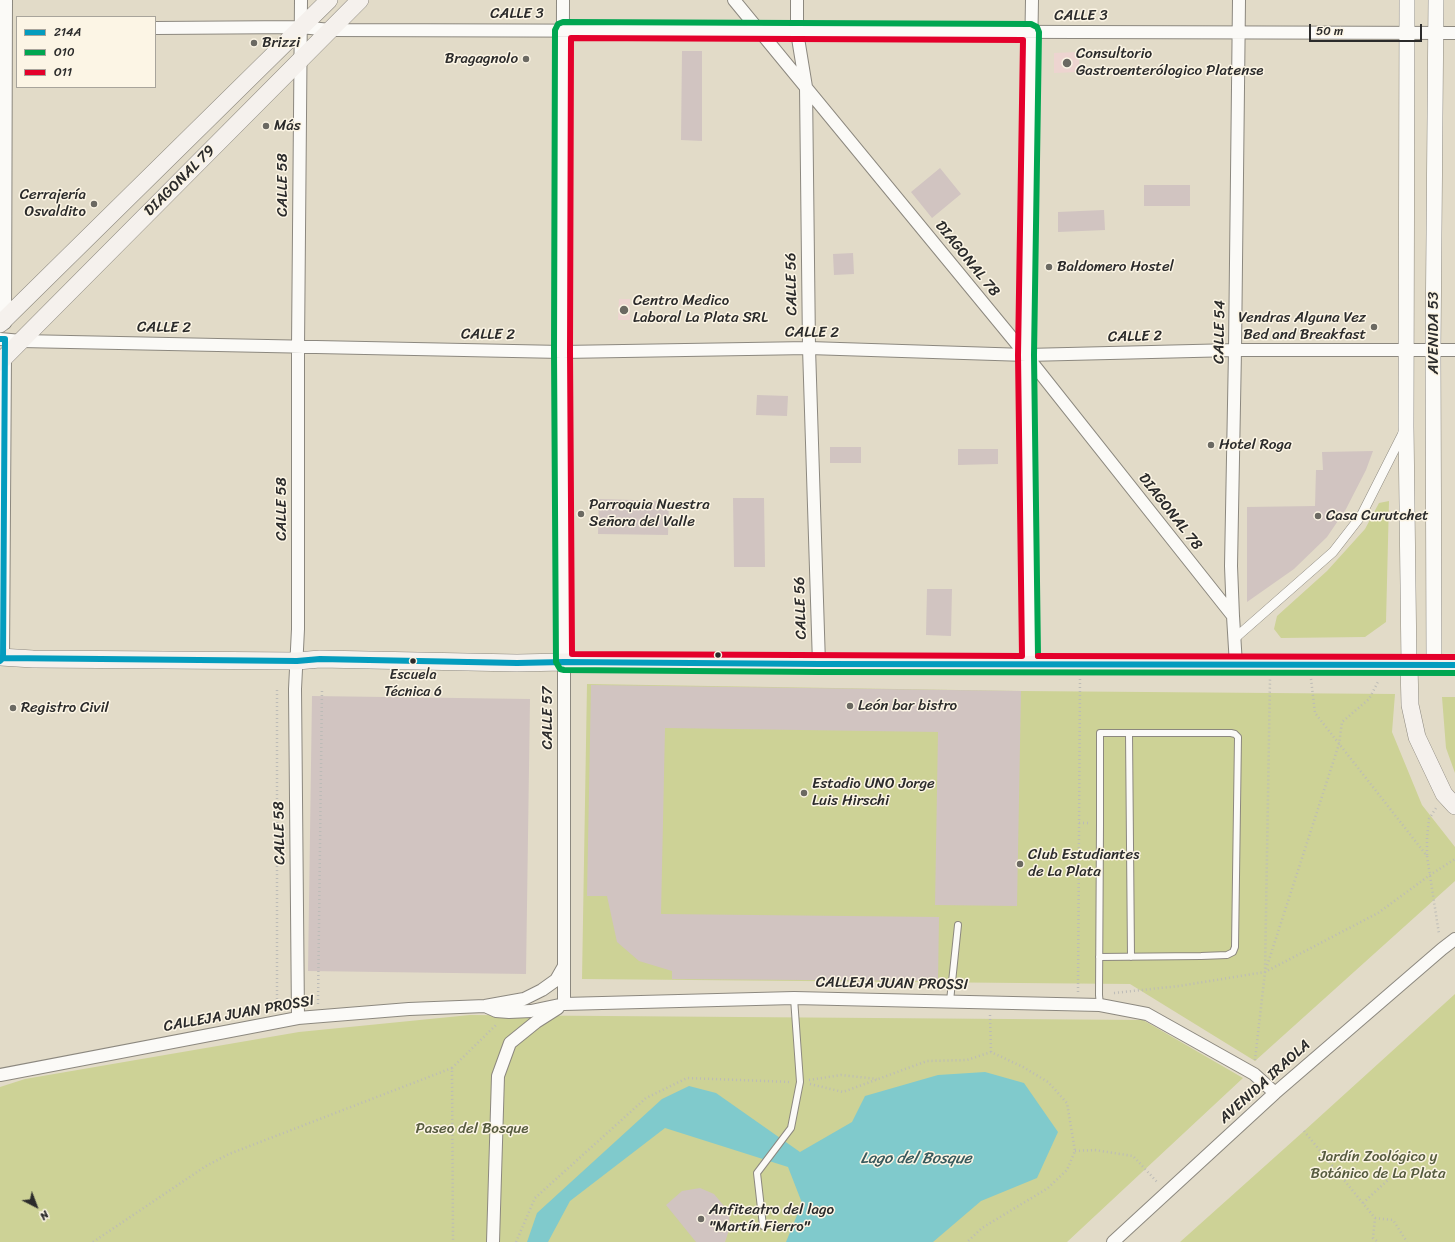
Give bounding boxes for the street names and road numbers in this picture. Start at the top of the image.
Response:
street label: CALLE 3 [490,5,544,23]
street label: CALLE 3 [1054,7,1108,25]
street label: DIAGONAL 79 [141,142,219,220]
street label: CALLE 58 [274,153,292,217]
street label: DIAGONAL 78 [931,217,1003,301]
street label: CALLE 56 [782,252,802,316]
street label: AVENIDA 53 [1425,292,1443,374]
street label: CALLE 54 [1210,300,1230,364]
street label: CALLE 2 [137,319,191,337]
street label: CALLE 2 [785,324,839,342]
street label: CALLE 2 [461,326,515,344]
street label: CALLE 2 [1108,328,1162,346]
street label: DIAGONAL 78 [1134,470,1206,554]
street label: CALLE 58 [273,477,291,541]
street label: CALLE 56 [791,576,811,640]
street label: CALLE 57 [539,686,557,750]
street label: CALLE 58 [270,801,290,865]
street label: CALLEJA JUAN PROSSI [816,974,968,994]
street label: CALLEJA JUAN PROSSI [162,992,316,1036]
street label: AVENIDA IRAOLA [1216,1036,1314,1128]

